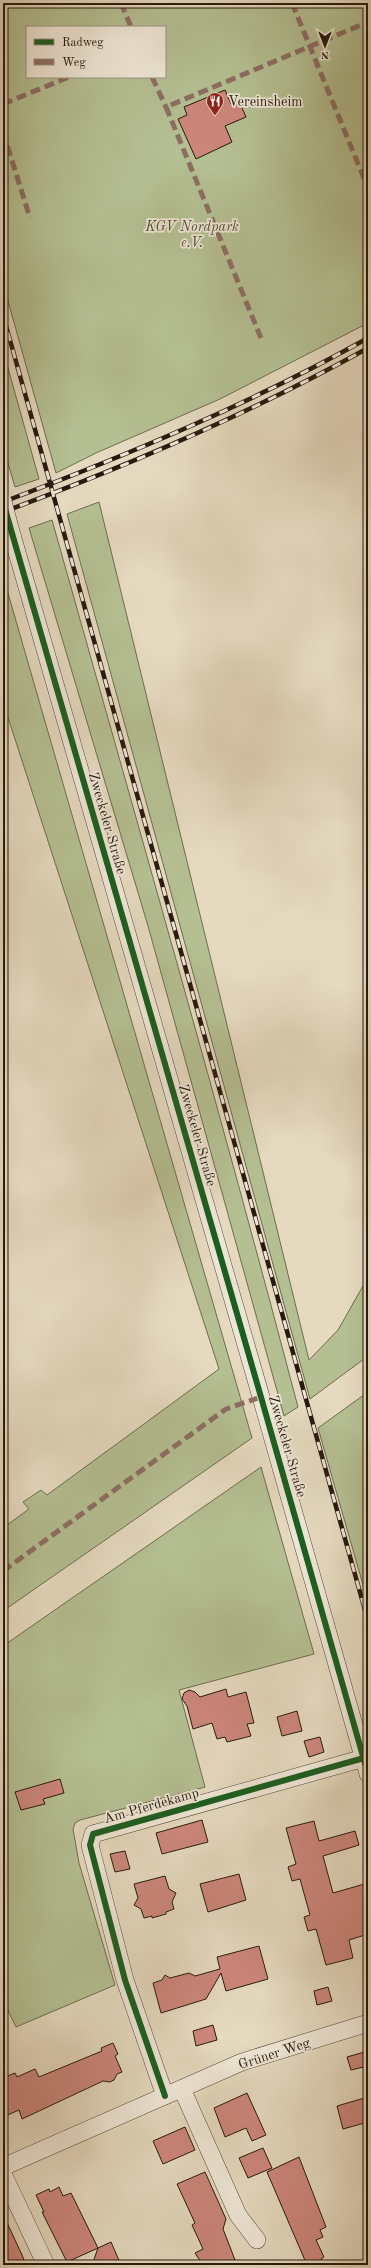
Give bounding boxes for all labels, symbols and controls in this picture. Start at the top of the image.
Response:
legend [26,26,166,78]
north arrow [305,26,345,66]
text: Radweg [62,37,104,49]
text: N [320,49,329,60]
text: Weg [62,57,86,69]
restaurant icon: Vereinsheim [205,91,225,116]
place label: Vereinsheim [228,95,302,109]
park label: KGV Nordpark e.V. [144,220,239,250]
street label: Zweckeler Straße [86,771,128,876]
street label: Zweckeler Straße [176,1083,218,1188]
street label: Zweckeler Straße [266,1394,308,1499]
street label: Am Pferdekamp [102,1786,200,1826]
street label: Grüner Weg [237,2036,312,2072]

